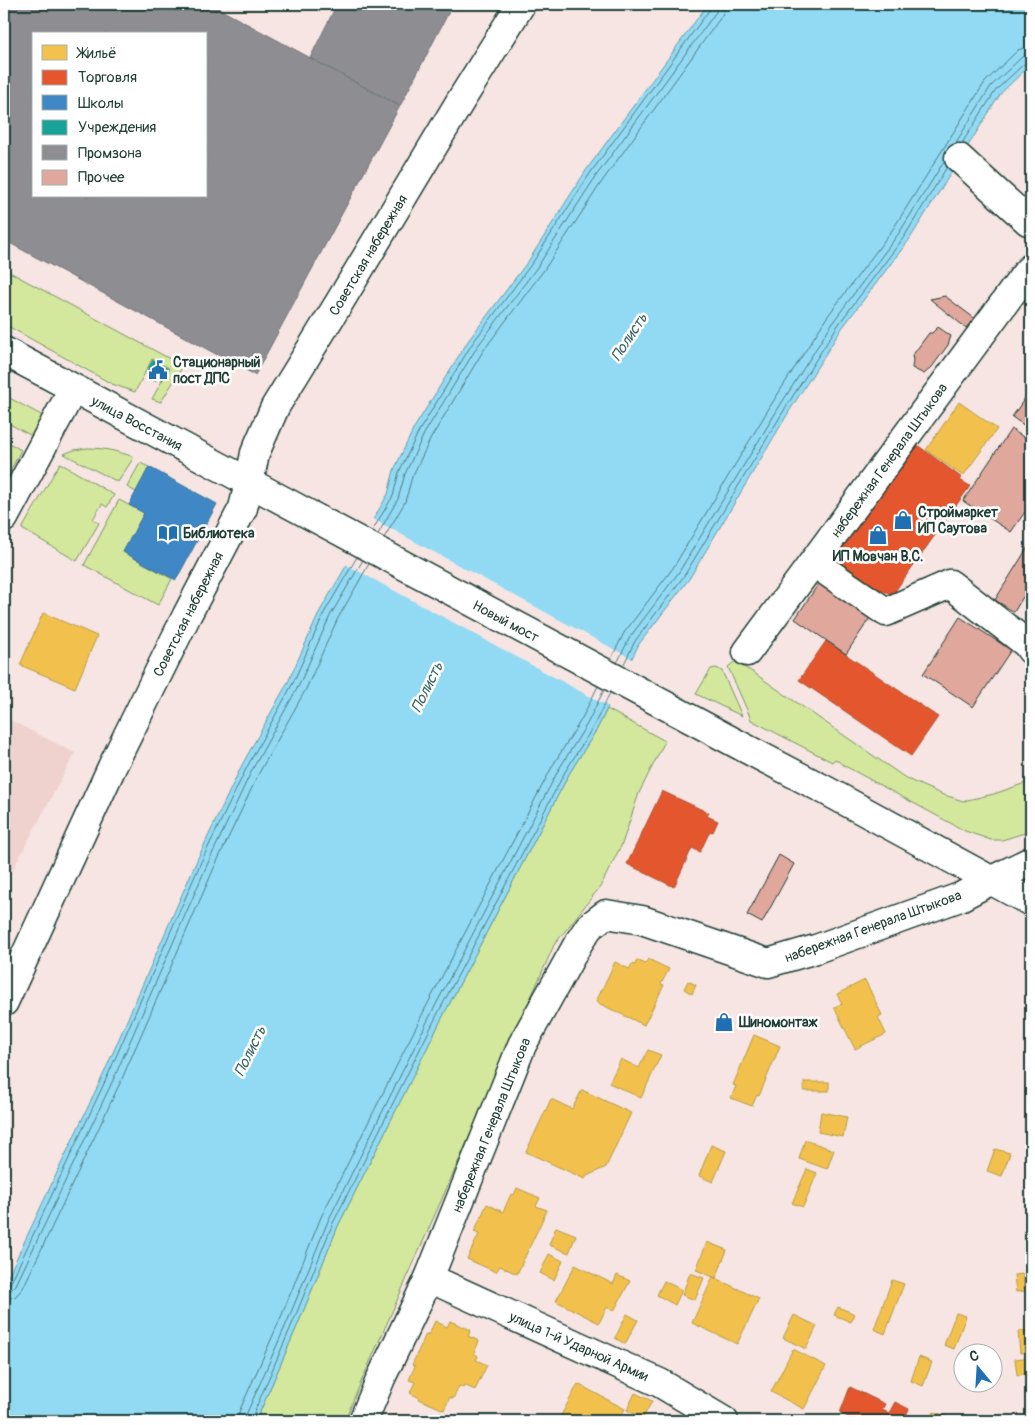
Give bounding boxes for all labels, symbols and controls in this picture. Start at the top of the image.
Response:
legend [32,32,208,198]
text: Жильё [76,44,117,63]
text: Торговля [78,68,137,87]
text: Школы [78,94,124,113]
text: Учреждения [78,118,156,137]
text: Промзона [78,144,142,163]
text: Прочее [78,168,125,187]
street label: Советская набережная [326,192,411,319]
water label: Полисть [607,310,652,365]
place label: Стационарный пост ДПС [173,354,261,387]
public building icon: Стационарный пост ДПС [147,359,169,381]
street label: набережная Генерала Штыкова [828,380,951,541]
street label: улица Восстания [87,392,185,455]
place label: Строймаркет ИП Саутова [918,504,999,537]
shop icon: Строймаркет ИП Саутова [892,509,914,531]
library icon: Библиотека [157,522,179,544]
shop icon: ИП Мовчан В.С. [867,524,889,546]
place label: Библиотека [183,525,255,542]
place label: ИП Мовчан В.С. [833,548,923,565]
street label: Советская набережная [150,549,227,680]
street label: Новый мост [470,597,542,646]
water label: Полисть [407,659,448,715]
street label: набережная Генерала Штыкова [783,887,964,966]
shop icon: Шиномонтаж [713,1011,735,1033]
place label: Шиномонтаж [738,1014,818,1031]
water label: Полисть [230,1023,271,1079]
street label: набережная Генерала Штыкова [449,1035,534,1215]
street label: улица 1-й Ударной Армии [506,1308,651,1385]
north arrow [952,1342,1002,1392]
text: С [967,1347,981,1366]

